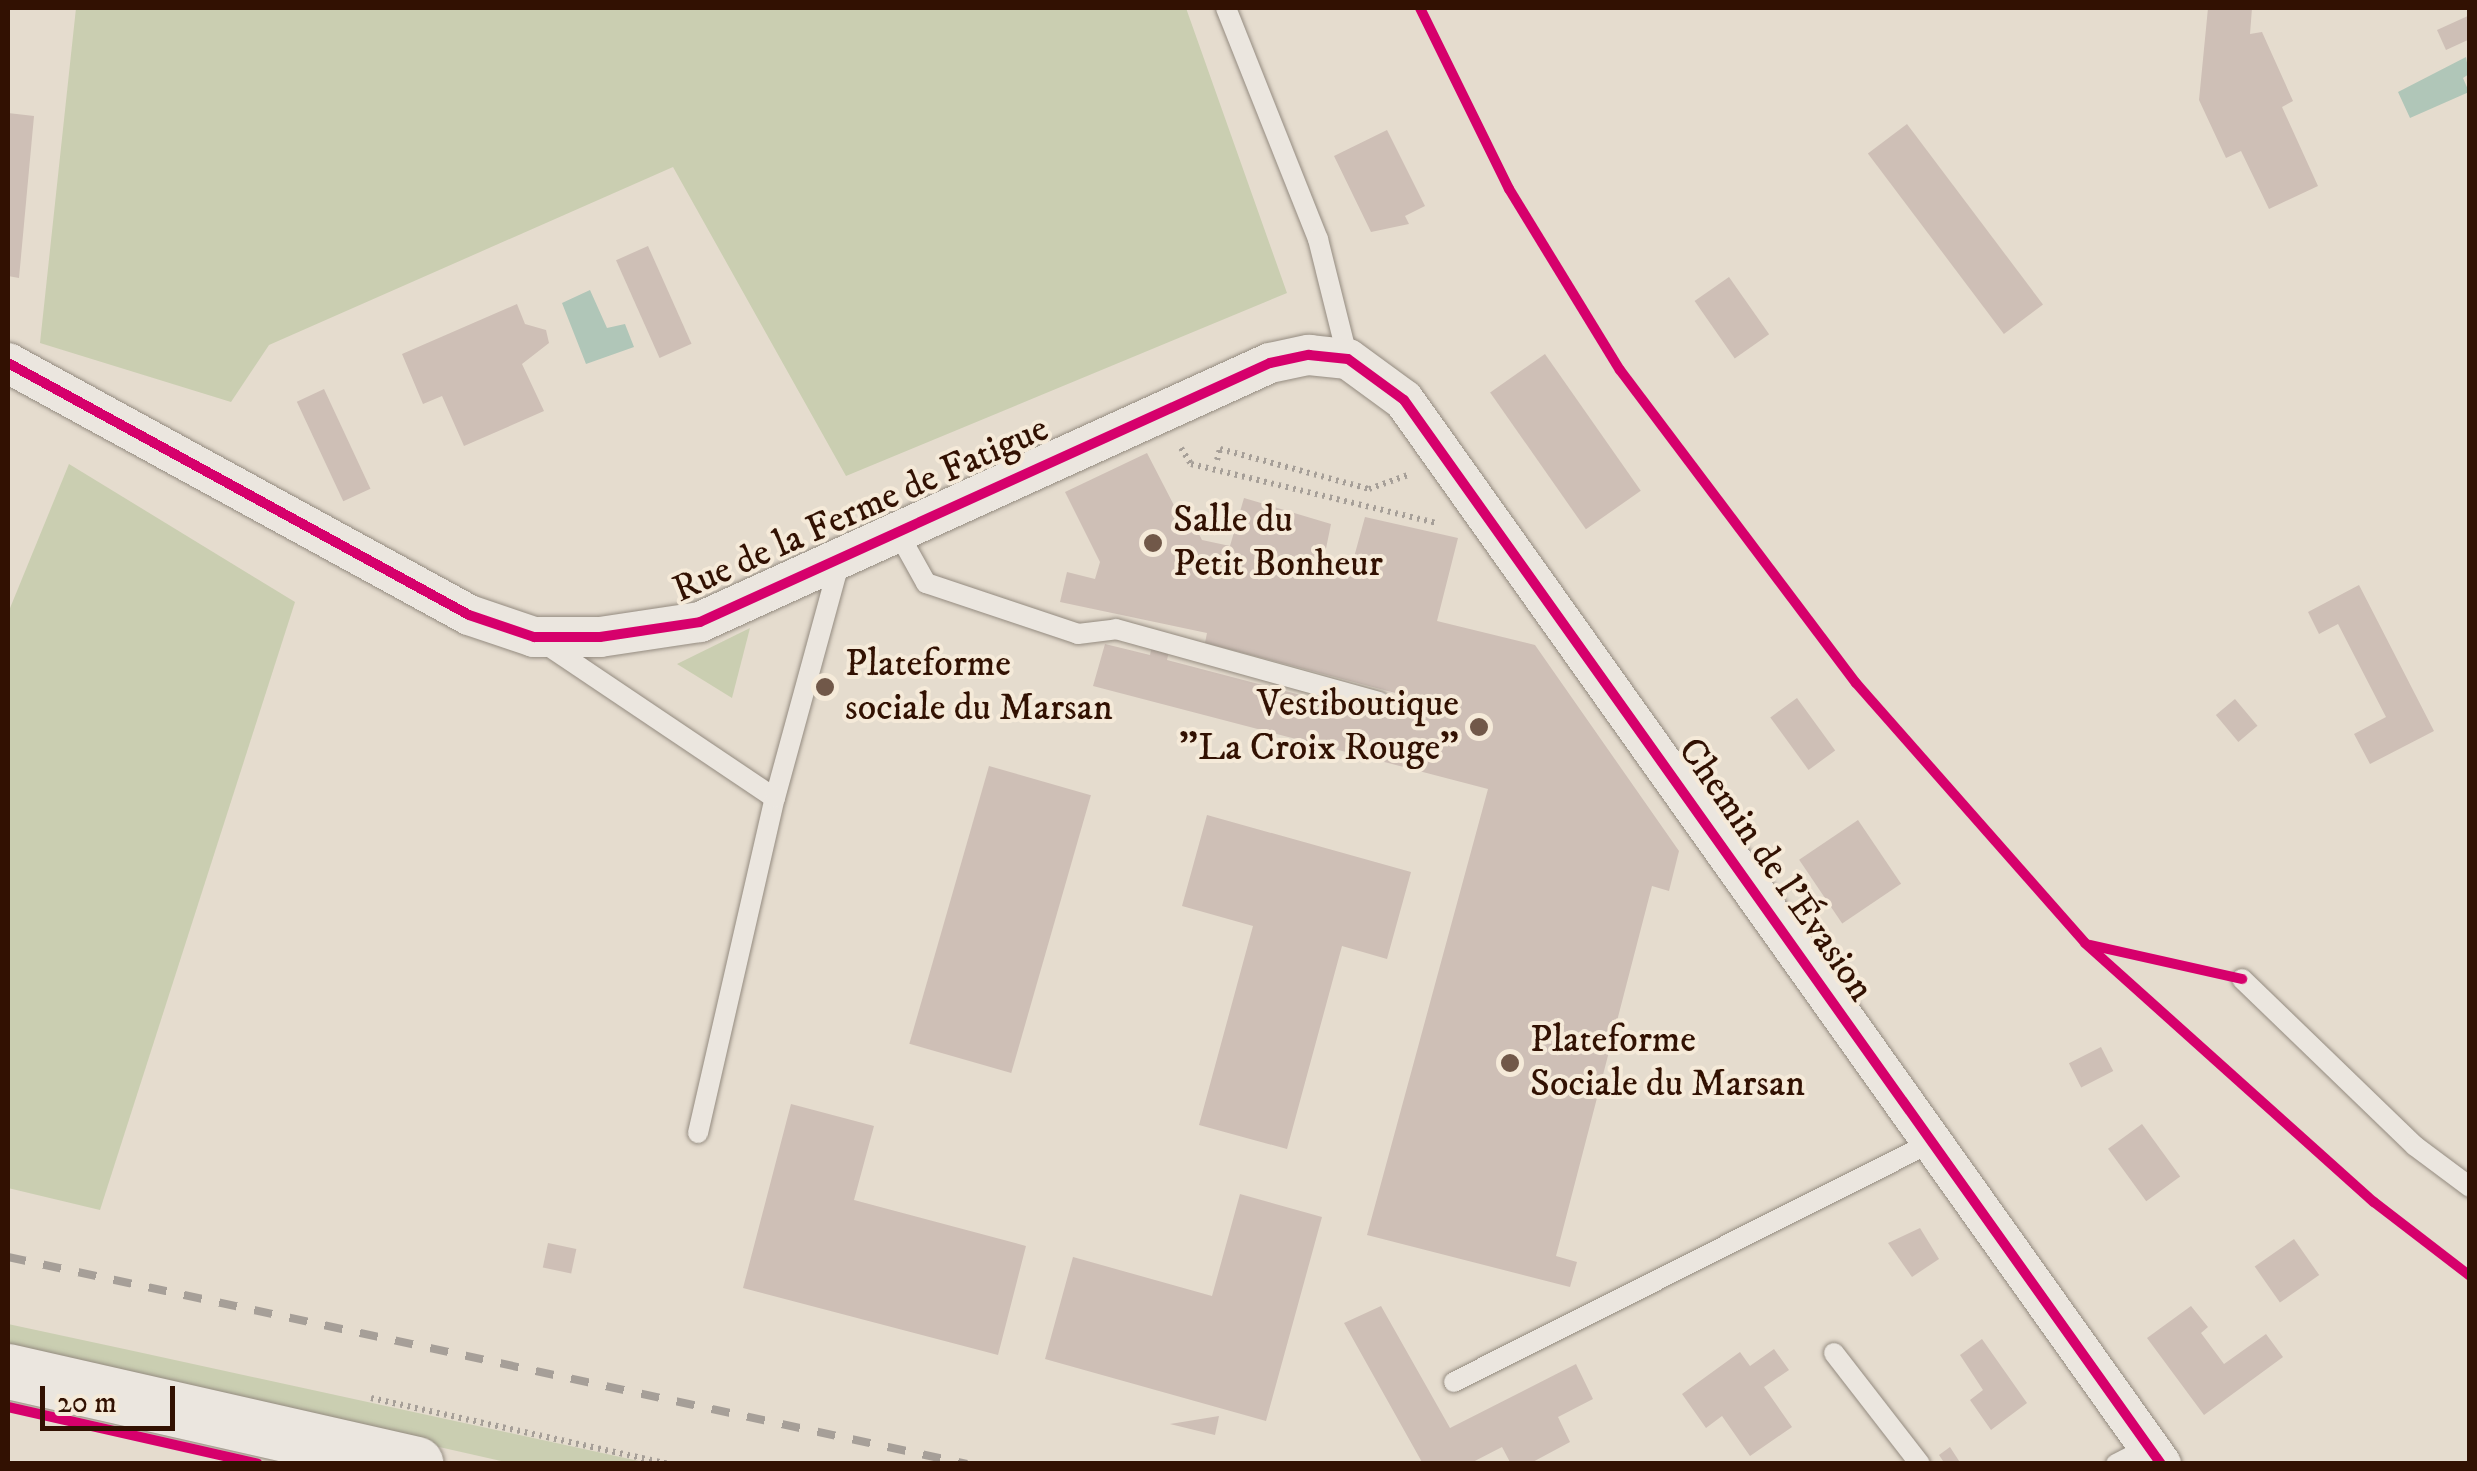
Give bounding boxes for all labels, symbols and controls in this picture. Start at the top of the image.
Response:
street label: Rue de la Ferme de Fatigue [666,407,1056,613]
place label: Salle du Petit Bonheur [1173,498,1383,588]
marker: Salle du Petit Bonheur [1142,532,1164,554]
place label: Plateforme sociale du Marsan [845,642,1113,732]
marker: Plateforme sociale du Marsan [814,676,836,698]
place label: Vestiboutique "La Croix Rouge" [1179,682,1459,772]
marker: Vestiboutique "La Croix Rouge" [1468,716,1490,738]
street label: Chemin de l'Évasion [1667,730,1883,1010]
place label: Plateforme Sociale du Marsan [1530,1018,1805,1108]
marker: Plateforme Sociale du Marsan [1499,1052,1521,1074]
scale bar [45,1366,180,1428]
text: 20 m [57,1385,117,1422]

